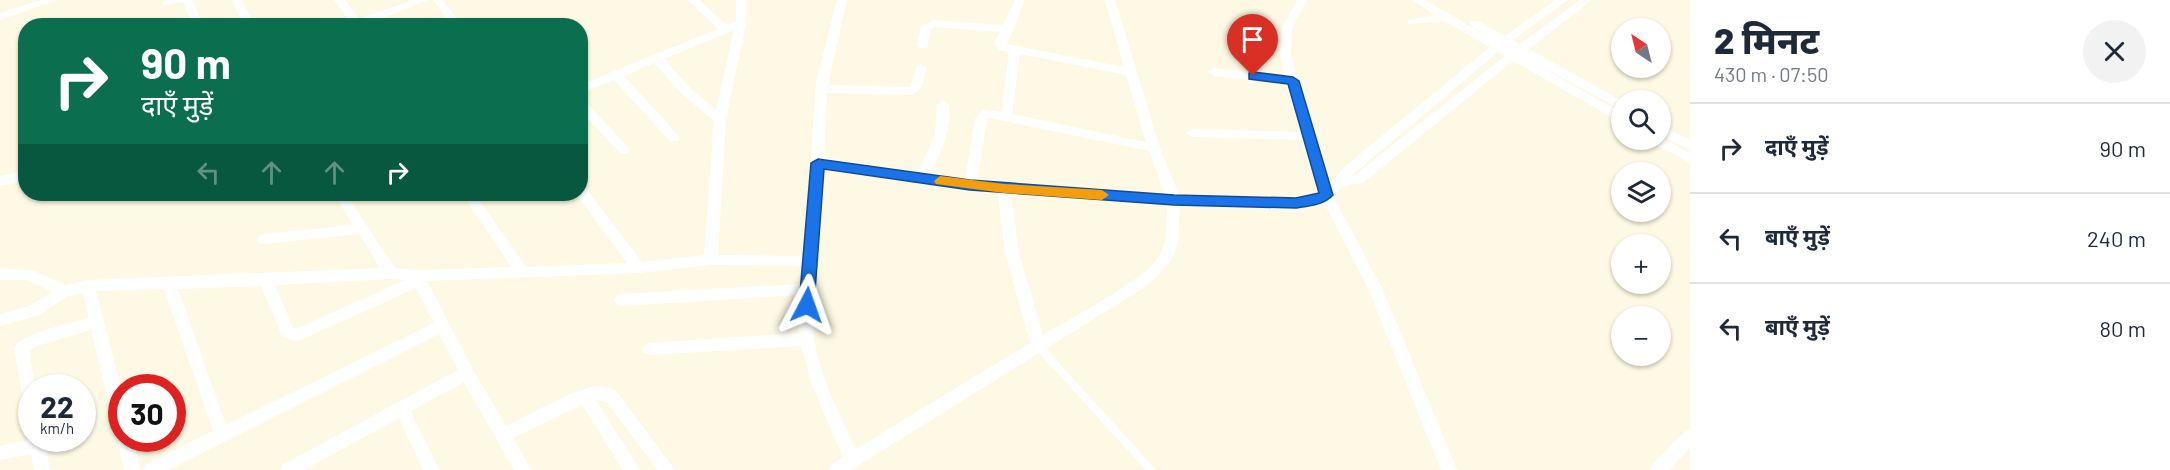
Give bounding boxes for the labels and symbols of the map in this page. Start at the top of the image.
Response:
pin [1227,14,1278,76]
north arrow [1611,18,1671,78]
position arrow [775,273,839,337]
speed limit sign: 30 [108,374,186,452]

